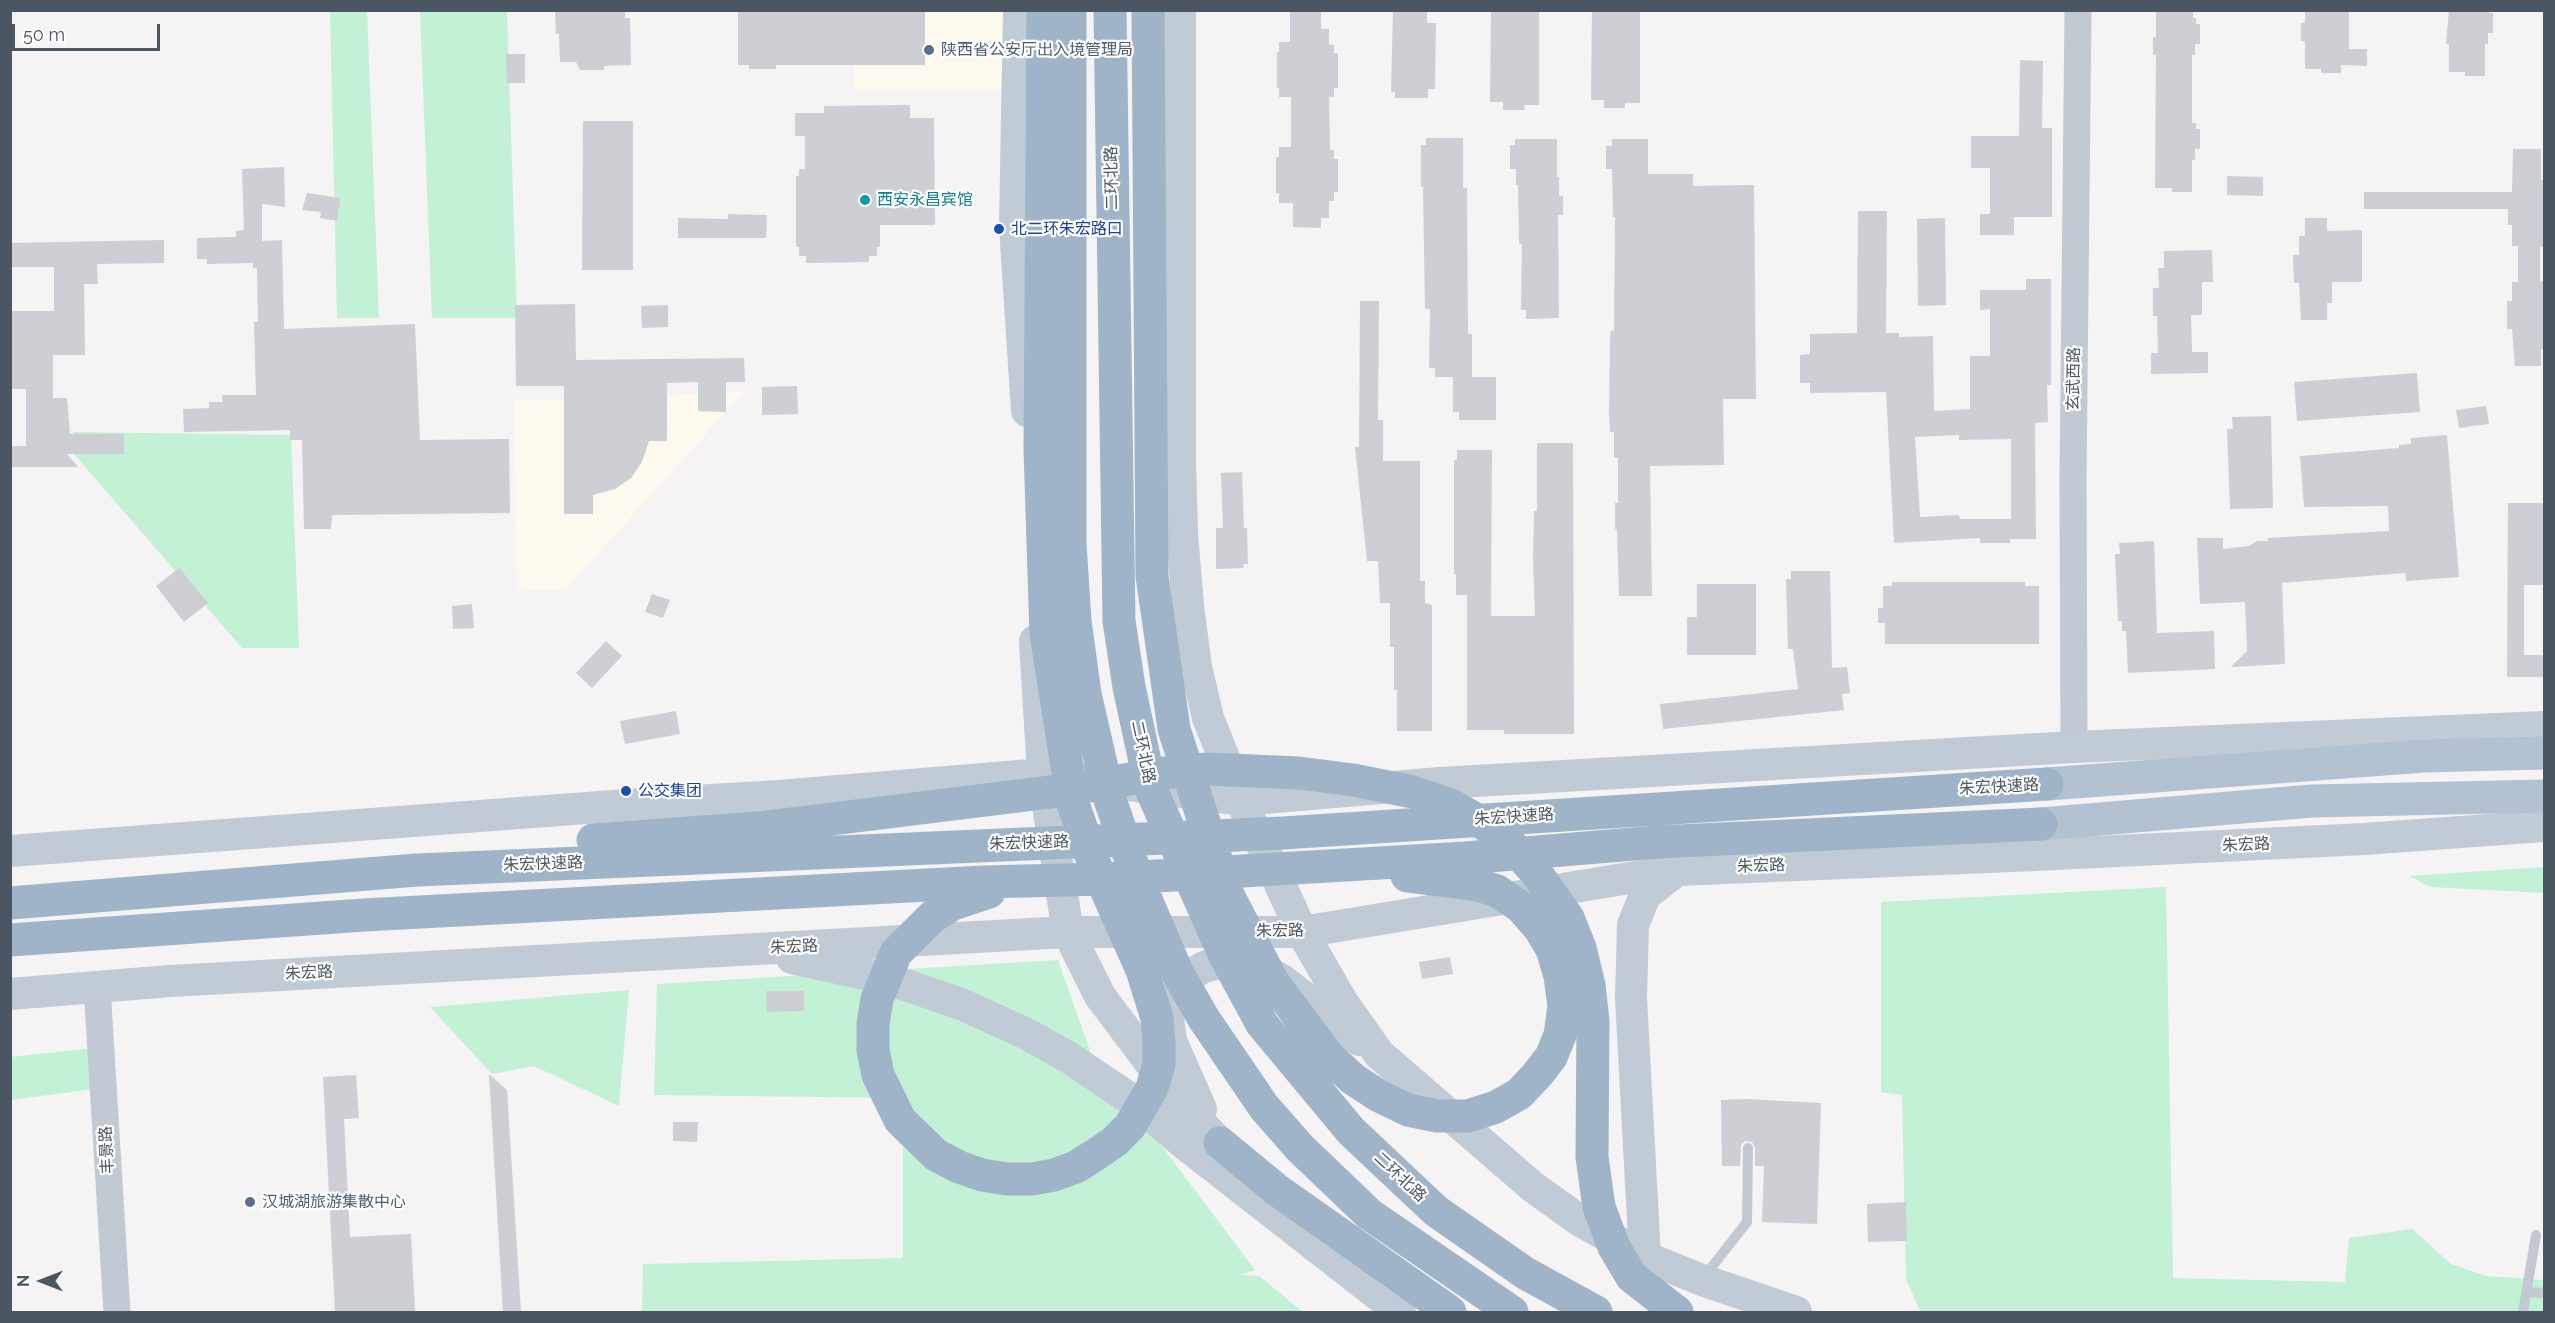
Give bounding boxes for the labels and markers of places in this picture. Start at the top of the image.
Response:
place label: 陕西省公安厅出入境管理局 [941,40,1133,60]
marker: 陕西省公安厅出入境管理局 [922,43,936,57]
place label: 西安永昌宾馆 [877,190,973,210]
marker: 西安永昌宾馆 [858,193,872,207]
place label: 北二环朱宏路口 [1011,219,1123,239]
marker: 北二环朱宏路口 [992,222,1006,236]
place label: 公交集团 [638,781,702,801]
marker: 公交集团 [619,784,633,798]
place label: 汉城湖旅游集散中心 [262,1192,406,1212]
marker: 汉城湖旅游集散中心 [243,1195,257,1209]

